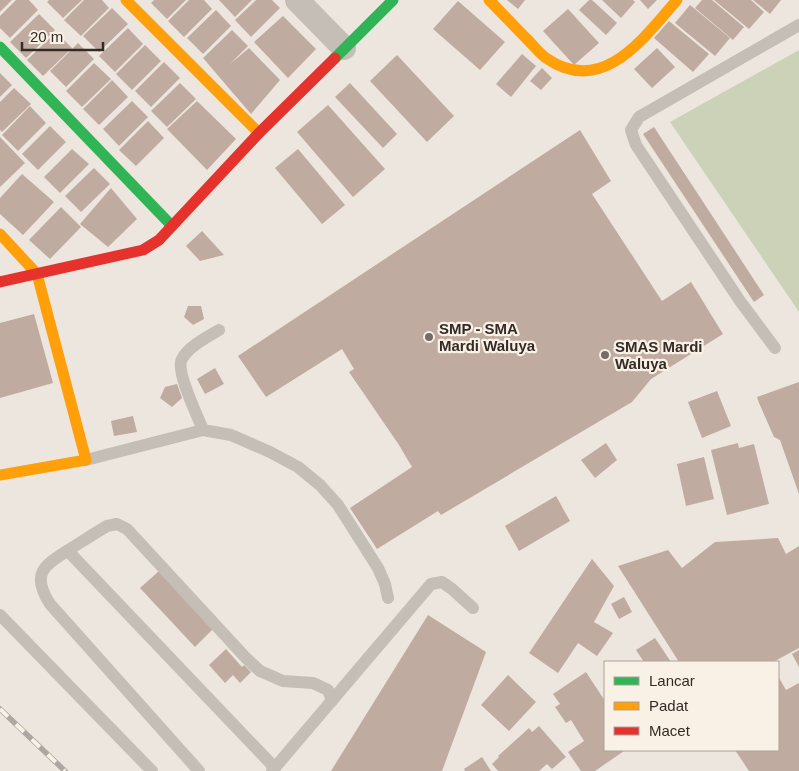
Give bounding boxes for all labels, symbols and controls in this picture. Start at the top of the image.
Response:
scale bar [22,20,104,52]
text: 20 m [30,28,63,45]
place label: SMP - SMA Mardi Waluya [439,320,536,354]
marker: SMP - SMA Mardi Waluya [423,331,435,343]
place label: SMAS Mardi Waluya [615,338,703,372]
marker: SMAS Mardi Waluya [599,349,611,361]
legend [604,661,779,751]
text: Lancar [649,672,695,689]
text: Padat [649,697,689,714]
text: Macet [649,722,691,739]

